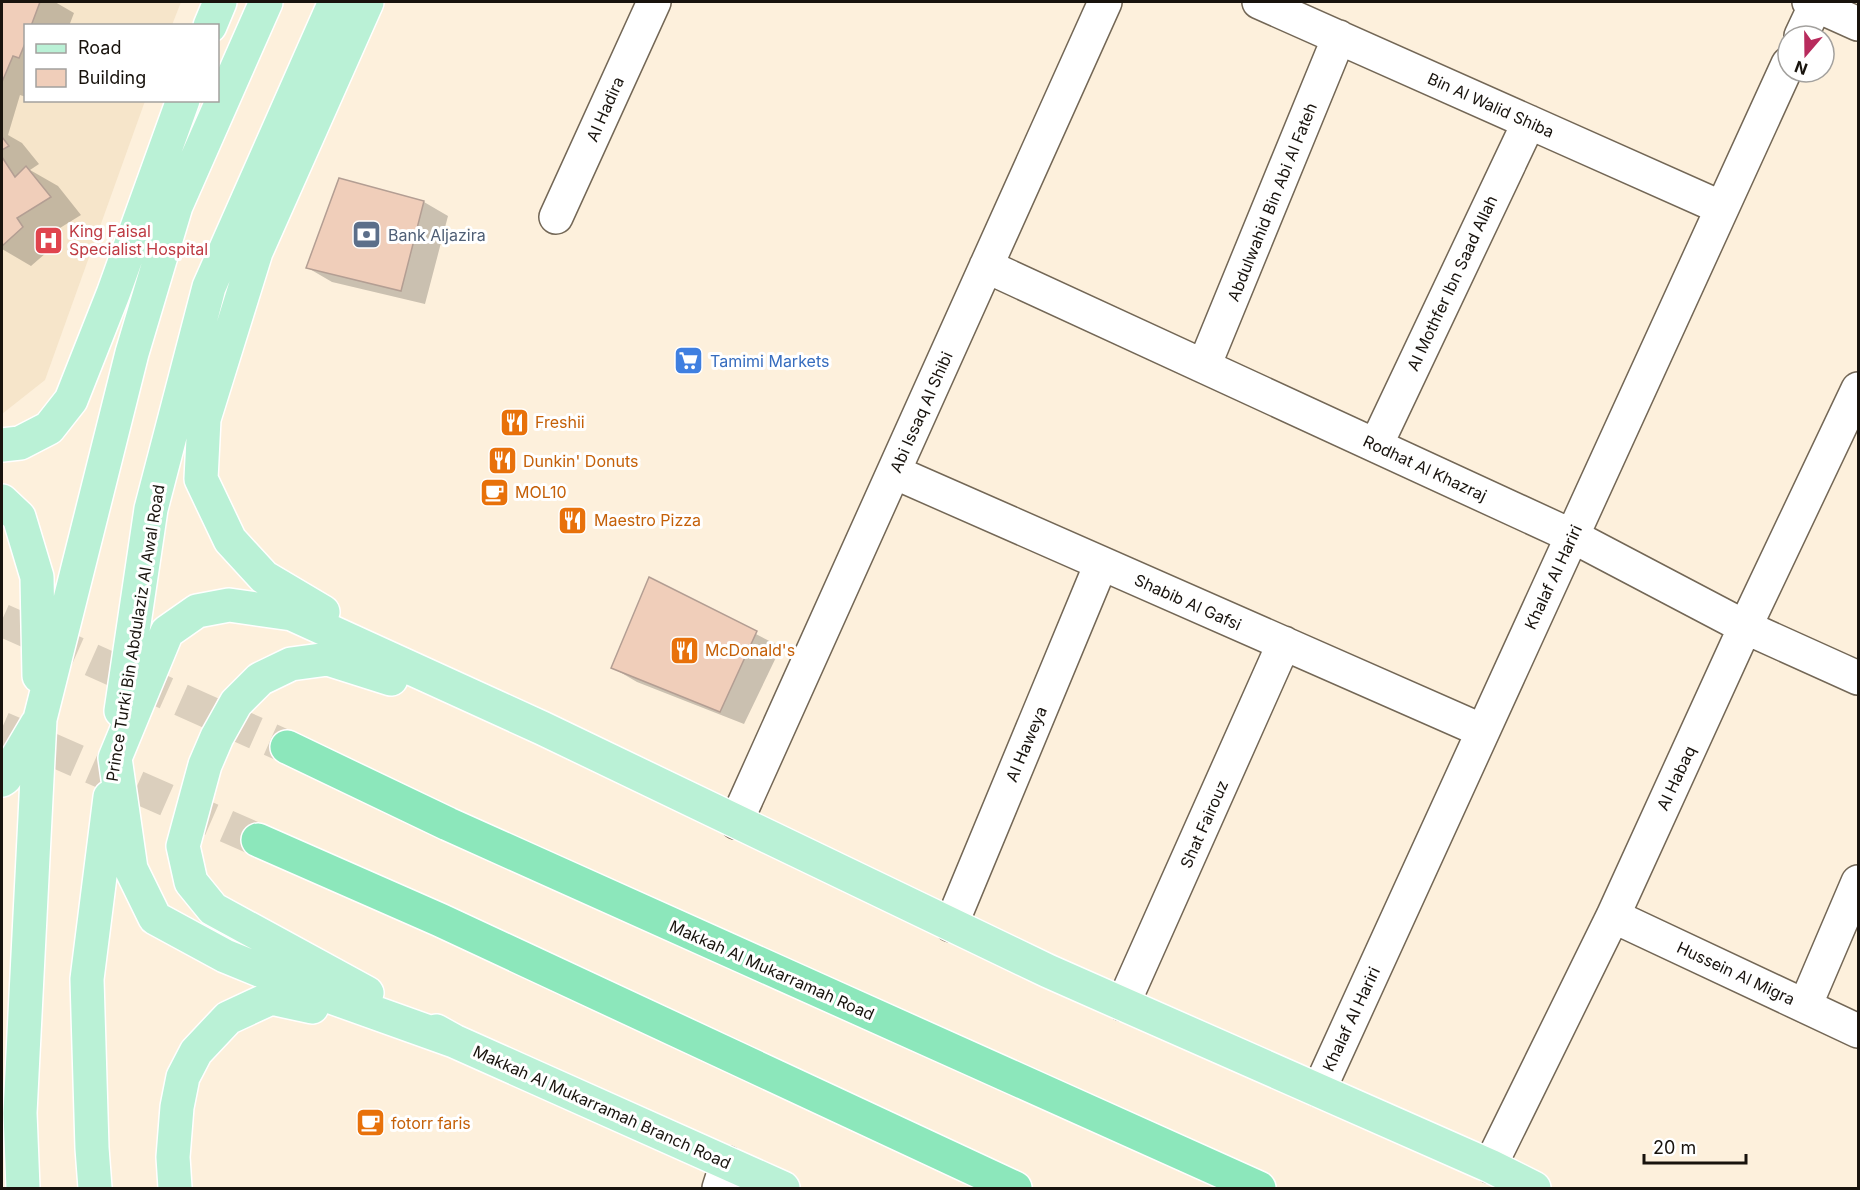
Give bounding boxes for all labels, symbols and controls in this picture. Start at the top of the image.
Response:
legend [24,24,219,102]
north arrow [1776,24,1836,84]
text: Road [78,37,121,58]
text: N [1792,57,1810,80]
text: Building [78,67,146,88]
street label: Bin Al Walid Shiba [1425,68,1557,142]
street label: Al Hadira [582,73,628,145]
street label: Abdulwahid Bin Abi Al Fateh [1223,100,1321,304]
street label: Al Mothfer Ibn Saad Allah [1403,192,1501,374]
bank icon: Bank Aljazira [351,219,383,251]
place label: King Faisal Specialist Hospital [69,221,208,259]
hospital icon: King Faisal Specialist Hospital [32,224,64,256]
place label: Bank Aljazira [388,225,486,245]
supermarket icon: Tamimi Markets [673,345,705,377]
street label: Abi Issaq Al Shibi [885,348,957,476]
place label: Tamimi Markets [710,351,829,371]
restaurant icon: Freshii [498,406,530,438]
place label: Freshii [535,412,585,432]
street label: Rodhat Al Khazraj [1360,431,1490,505]
restaurant icon: Dunkin' Donuts [486,445,518,477]
place label: Dunkin' Donuts [523,451,638,471]
cafe icon: MOL10 [478,476,510,508]
place label: MOL10 [515,482,567,502]
street label: Prince Turki Bin Abdulaziz Al Awal Road [102,483,168,783]
restaurant icon: Maestro Pizza [557,504,589,536]
place label: Maestro Pizza [594,510,701,530]
street label: Khalaf Al Hariri [1520,522,1586,632]
street label: Shabib Al Gafsi [1131,569,1245,635]
restaurant icon: McDonald's [668,634,700,666]
place label: McDonald's [705,640,795,660]
street label: Al Haweya [1001,703,1051,785]
street label: Al Habaq [1652,742,1700,814]
street label: Shat Fairouz [1176,777,1232,871]
street label: Makkah Al Mukarramah Road [667,916,877,1024]
street label: Hussein Al Migra [1674,937,1798,1009]
street label: Khalaf Al Hariri [1318,964,1384,1074]
street label: Makkah Al Mukarramah Branch Road [470,1041,734,1173]
cafe icon: fotorr faris [354,1107,386,1139]
place label: fotorr faris [391,1113,471,1133]
scale bar [1644,1127,1746,1165]
text: 20 m [1653,1137,1696,1158]

